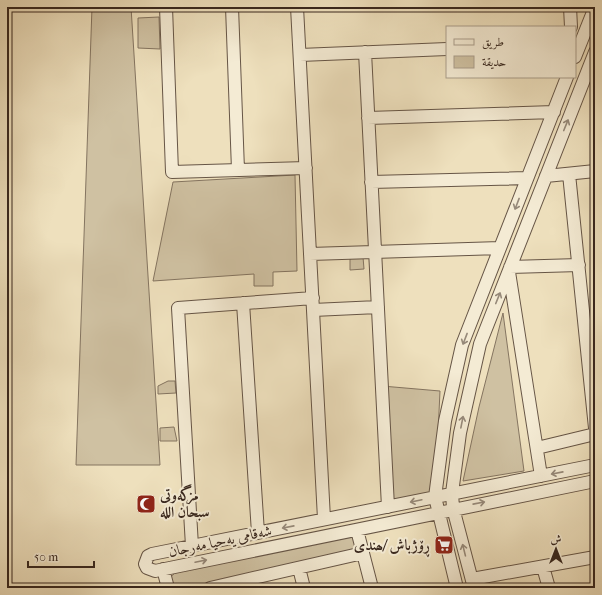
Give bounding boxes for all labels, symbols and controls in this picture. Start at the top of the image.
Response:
legend [446,26,576,78]
text: طريق [482,35,504,50]
text: حديقة [482,55,506,70]
one-way arrow [563,119,571,131]
one-way arrow [513,198,520,210]
one-way arrow [494,292,502,304]
one-way arrow [460,332,468,344]
one-way arrow [458,416,466,429]
one-way arrow [551,469,564,477]
place label: مزگەوتی سبحان اللە [159,484,210,521]
mosque icon: مزگەوتی سبحان اللە [135,493,157,515]
one-way arrow [409,497,422,505]
one-way arrow [472,499,485,507]
street label: شەقامی یەحیا مەرجان [167,521,273,561]
one-way arrow [282,523,295,531]
north arrow [536,529,576,569]
text: ش [551,533,562,546]
supermarket icon: ڕۆژباش /ھندی [433,534,455,556]
place label: ڕۆژباش /ھندی [354,536,430,558]
scale bar [28,543,94,569]
one-way arrow [460,544,467,557]
text: 50 m [34,550,58,564]
one-way arrow [194,557,207,565]

